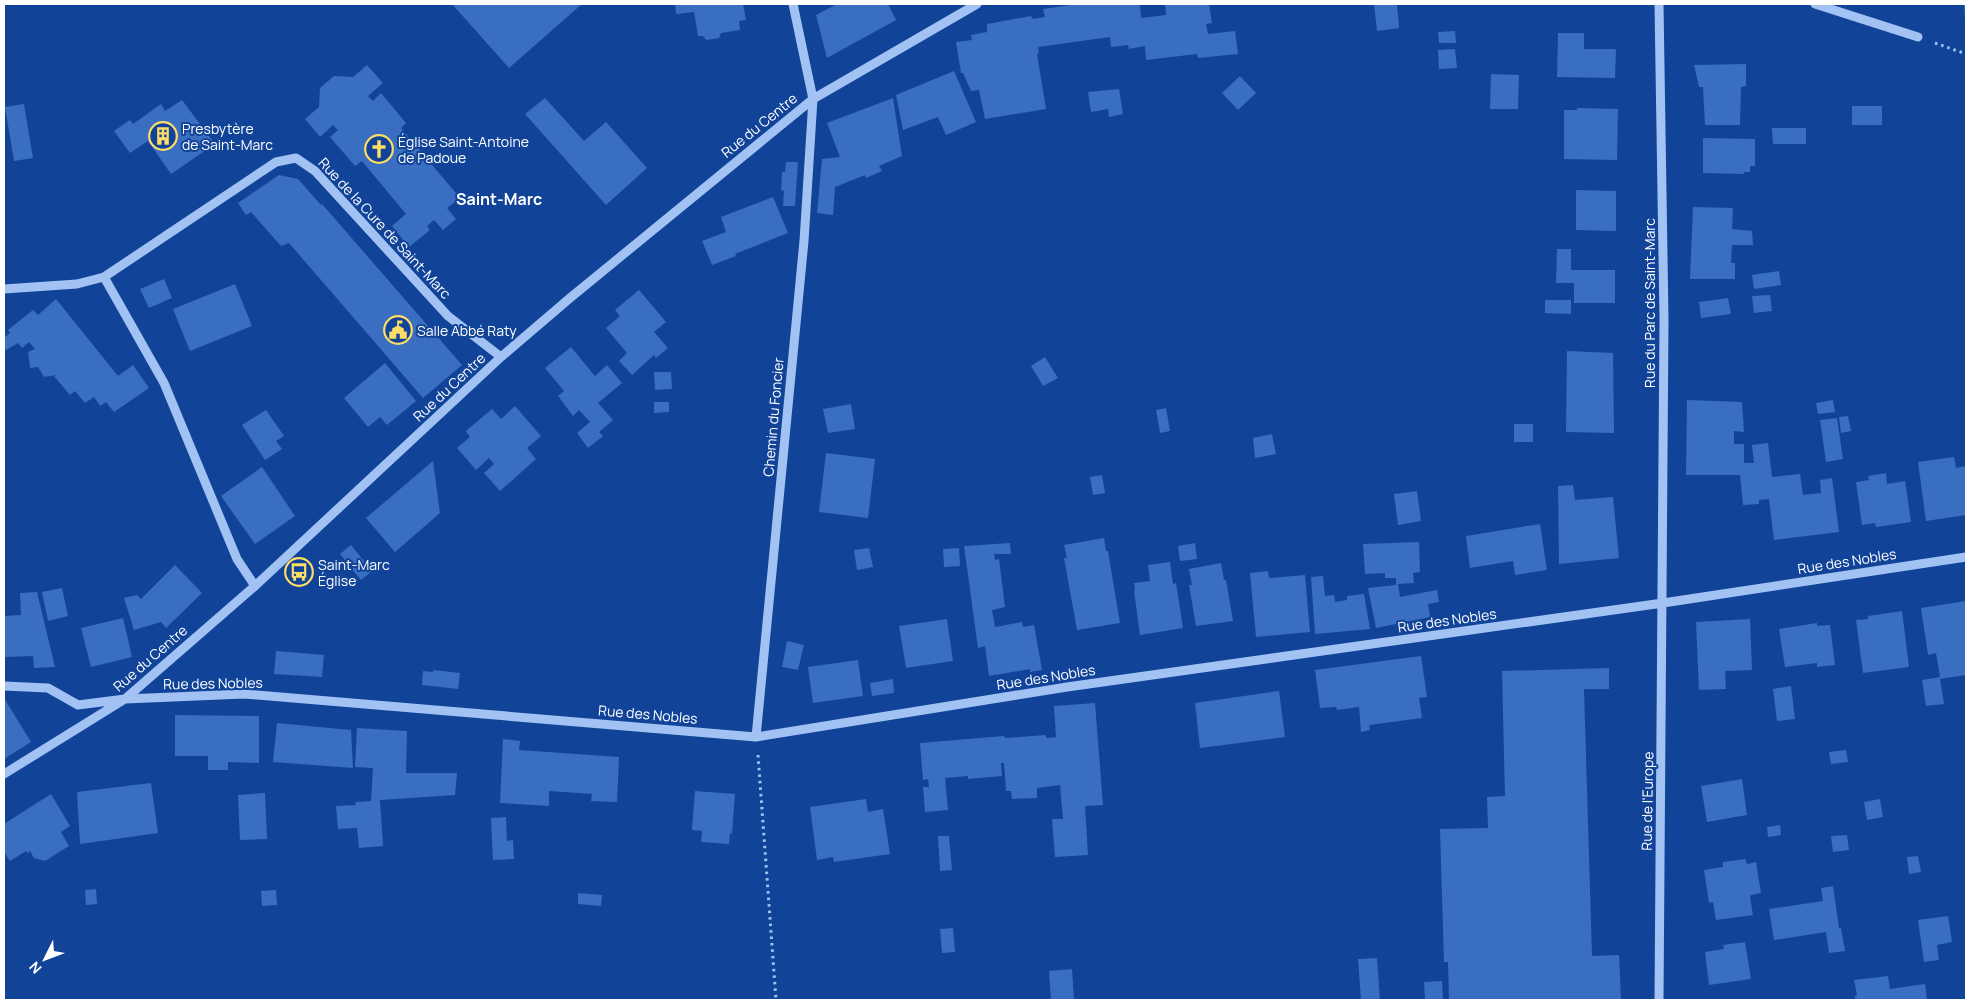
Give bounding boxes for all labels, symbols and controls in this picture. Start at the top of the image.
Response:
street label: Rue du Centre [717,88,801,162]
place label: Presbytère de Saint-Marc [182,119,273,154]
building icon: Presbytère de Saint-Marc [148,121,178,151]
place label: Église Saint-Antoine de Padoue [398,132,529,167]
church icon: Église Saint-Antoine de Padoue [364,134,394,164]
street label: Rue de la Cure de Saint-Marc [314,153,456,303]
district label: Saint-Marc [456,188,542,210]
street label: Rue du Parc de Saint-Marc [1640,218,1659,388]
public building icon: Salle Abbé Raty [383,315,413,345]
place label: Salle Abbé Raty [417,321,517,340]
street label: Rue du Centre [409,348,489,426]
street label: Chemin du Foncier [758,357,788,477]
street label: Rue des Nobles [1796,544,1898,578]
place label: Saint-Marc Église [318,555,390,590]
bus stop icon: Saint-Marc Église [284,557,314,587]
street label: Rue des Nobles [1396,604,1498,636]
street label: Rue du Centre [109,620,191,696]
street label: Rue des Nobles [995,660,1097,694]
street label: Rue des Nobles [163,673,263,693]
street label: Rue des Nobles [598,700,698,728]
street label: Rue de l'Europe [1637,751,1657,851]
north arrow [20,934,70,984]
text: N [25,958,45,978]

